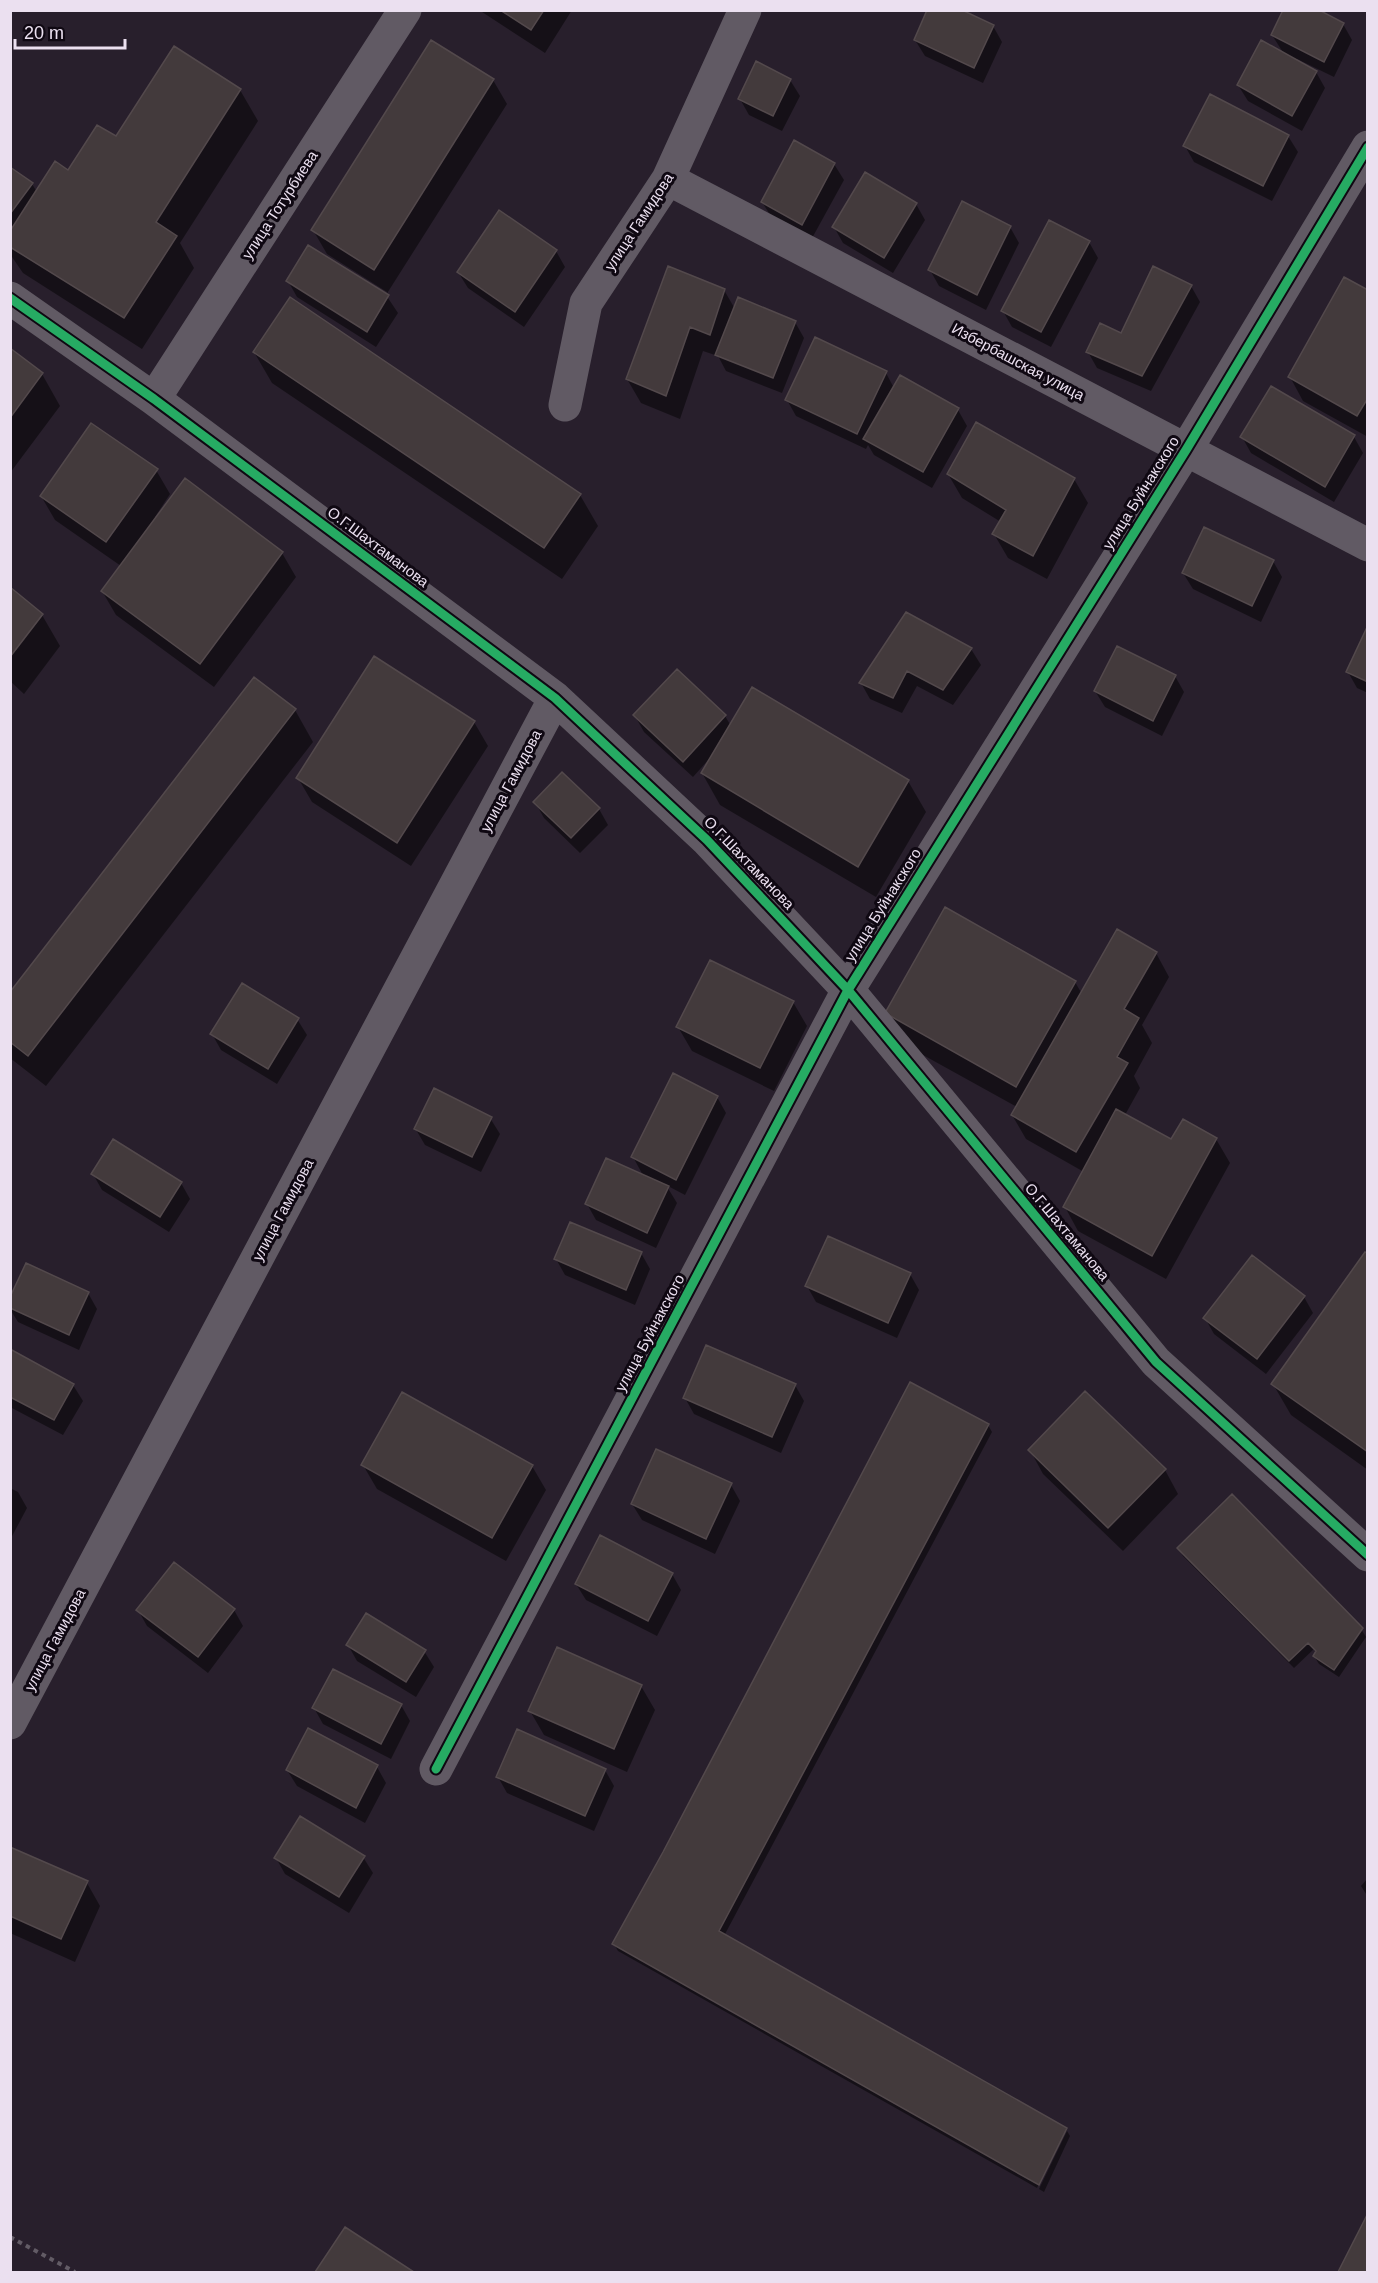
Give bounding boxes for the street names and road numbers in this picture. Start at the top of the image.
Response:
street label: улица Тотурбиева [238,147,321,262]
street label: улица Гамидова [601,169,677,274]
street label: Избербашская улица [949,319,1088,404]
street label: улица Буйнакского [1099,433,1182,552]
street label: О.Г.Шахтаманова [324,503,433,591]
street label: улица Гамидова [477,726,545,835]
street label: О.Г.Шахтаманова [701,813,798,913]
street label: улица Буйнакского [841,845,924,964]
street label: улица Гамидова [249,1155,317,1264]
street label: О.Г.Шахтаманова [1022,1179,1114,1284]
street label: улица Буйнакского [611,1271,688,1394]
street label: улица Гамидова [21,1585,89,1694]

